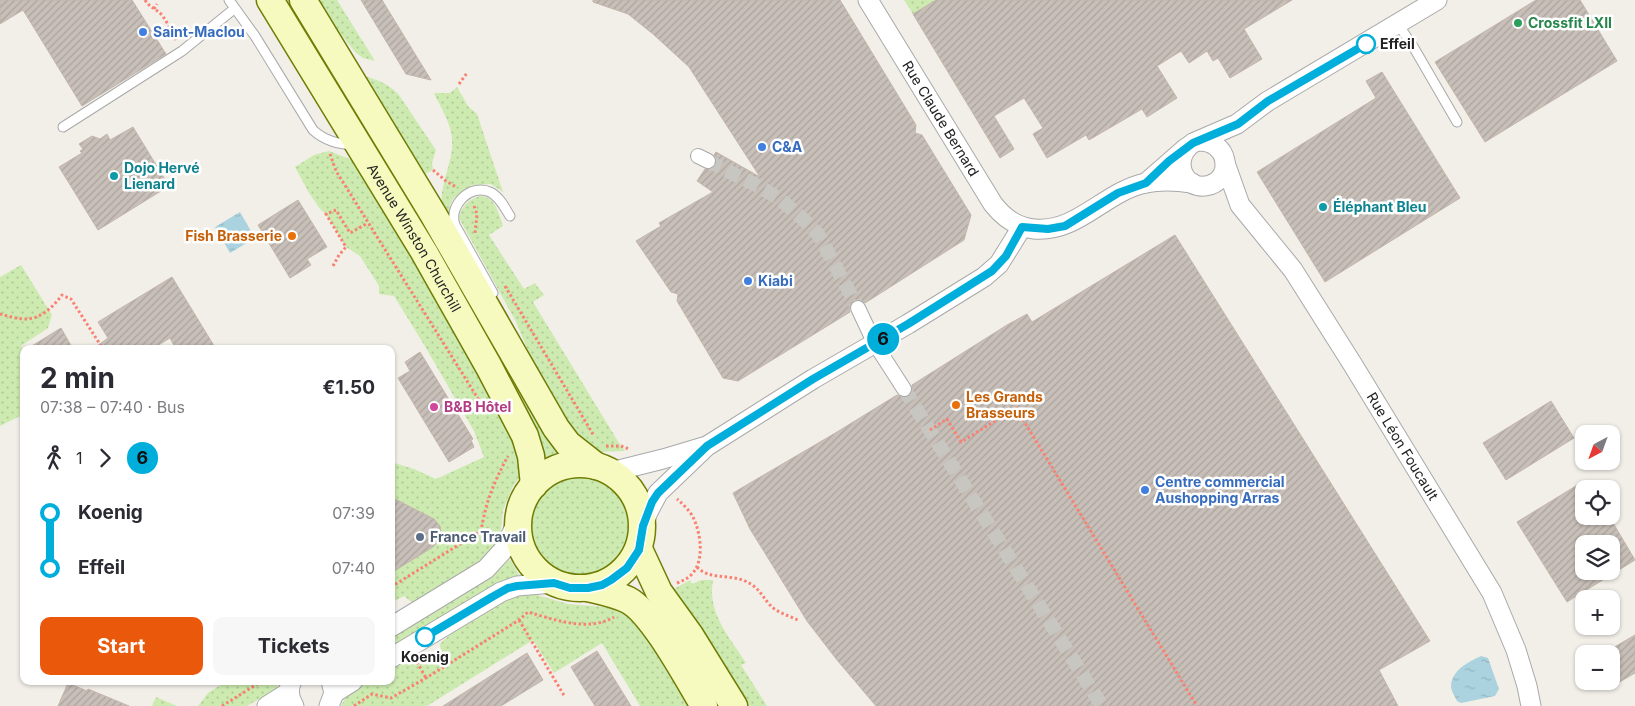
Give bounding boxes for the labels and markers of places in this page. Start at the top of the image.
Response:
place label: Crossfit LXII [1528,14,1612,31]
marker: Crossfit LXII [1512,17,1524,29]
place label: Saint-Maclou [153,23,245,40]
marker: Saint-Maclou [137,26,149,38]
marker: Effeil [1356,34,1376,54]
place label: Effeil [1380,35,1415,52]
place label: C&A [772,138,803,155]
marker: C&A [756,141,768,153]
place label: Dojo Hervé Lienard [124,159,200,192]
marker: Dojo Hervé Lienard [108,170,120,182]
place label: Éléphant Bleu [1333,197,1427,215]
marker: Éléphant Bleu [1317,201,1329,213]
place label: Fish Brasserie [185,227,282,244]
marker: Fish Brasserie [286,230,298,242]
place label: Kiabi [758,272,793,289]
marker: Kiabi [742,275,754,287]
place label: Les Grands Brasseurs [966,388,1043,421]
place label: B&B Hôtel [444,398,511,415]
marker: Les Grands Brasseurs [950,399,962,411]
marker: B&B Hôtel [428,401,440,413]
place label: Centre commercial Aushopping Arras [1155,473,1285,506]
marker: Centre commercial Aushopping Arras [1139,484,1151,496]
place label: France Travail [430,528,526,545]
marker: France Travail [414,531,426,543]
marker: Koenig [415,627,435,647]
place label: Koenig [401,648,449,665]

